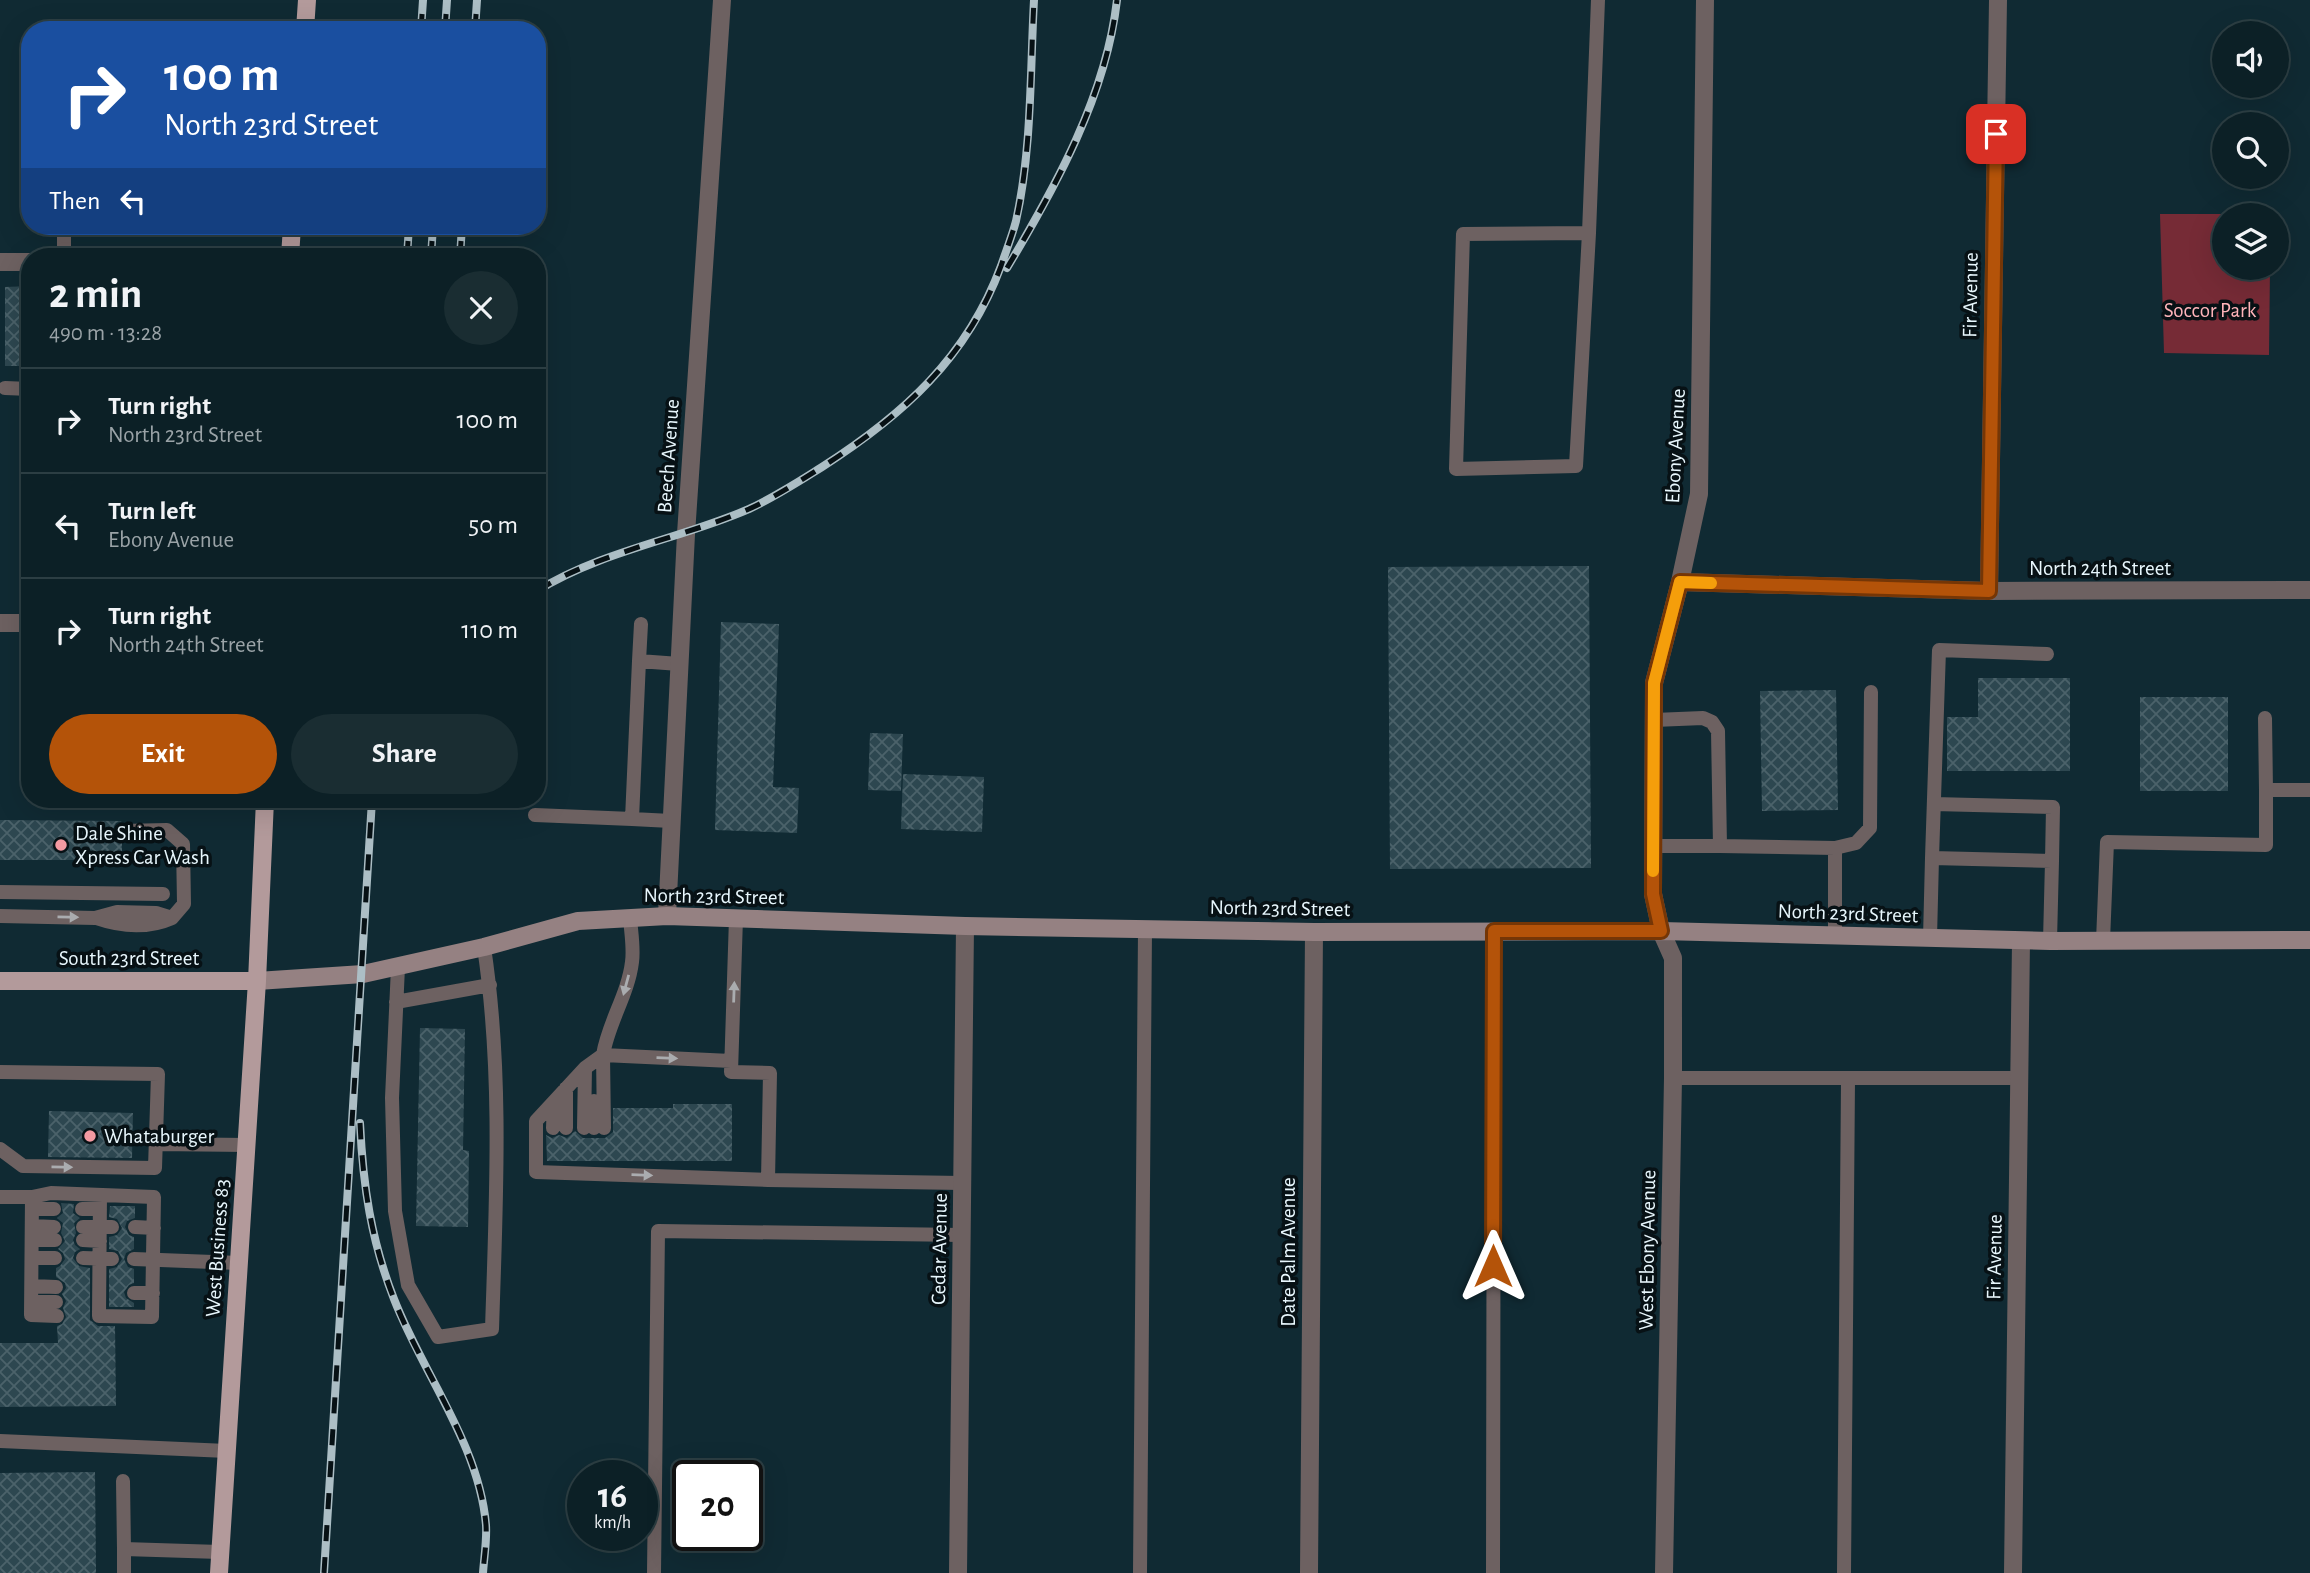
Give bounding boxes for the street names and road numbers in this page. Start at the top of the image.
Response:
street label: Fir Avenue [1959,252,1982,338]
street label: Ebony Avenue [1662,388,1689,504]
street label: Beech Avenue [654,398,683,514]
street label: North 24th Street [2029,558,2171,579]
street label: North 23rd Street [643,885,785,908]
street label: North 23rd Street [1209,897,1351,920]
street label: North 23rd Street [1777,901,1919,926]
street label: South 23rd Street [59,948,199,969]
street label: West Ebony Avenue [1636,1170,1659,1330]
street label: Date Palm Avenue [1278,1177,1299,1327]
street label: West Business 83 [202,1178,233,1318]
street label: Cedar Avenue [928,1193,951,1305]
street label: Fir Avenue [1983,1214,2006,1300]

